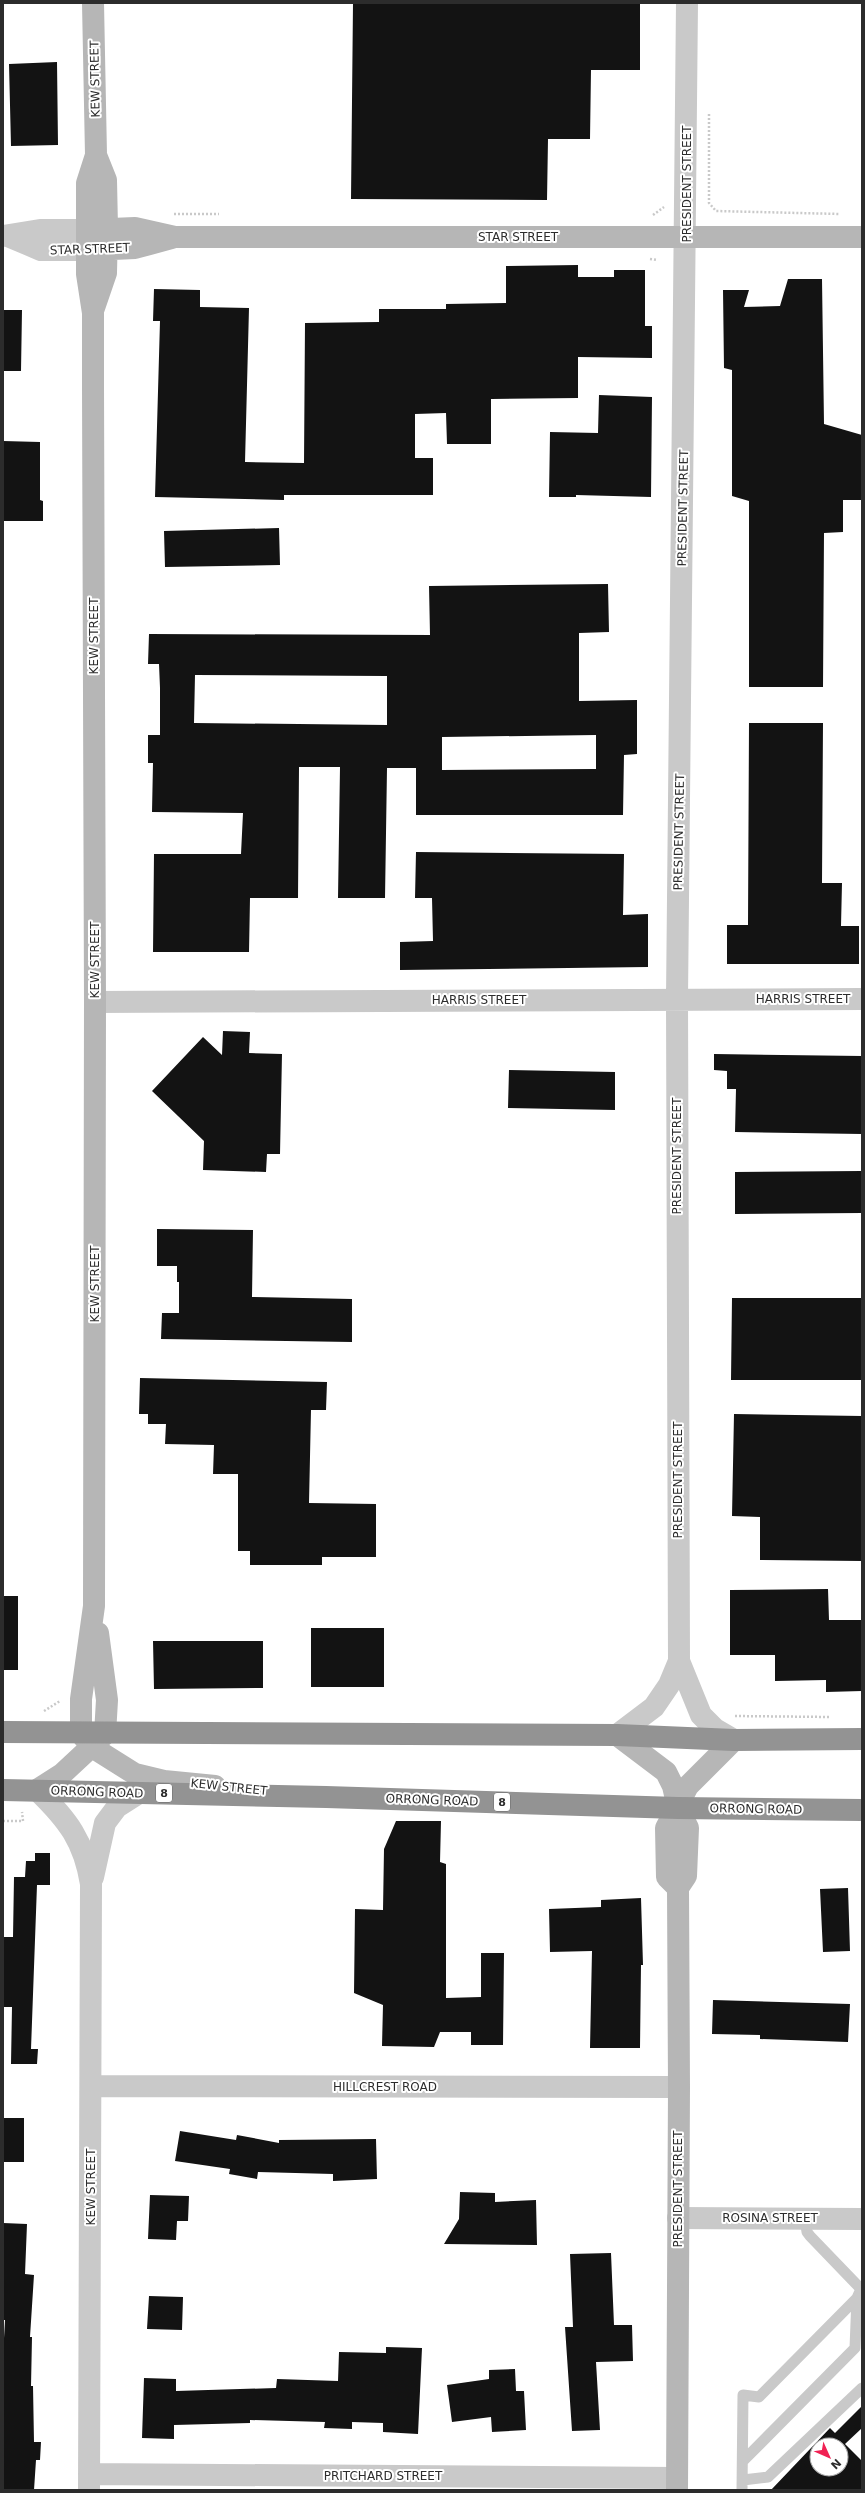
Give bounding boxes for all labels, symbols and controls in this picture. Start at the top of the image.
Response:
street label: KEW STREET [87,40,103,118]
street label: PRESIDENT STREET [680,125,694,243]
street label: STAR STREET [478,230,559,244]
street label: STAR STREET [50,241,131,257]
street label: PRESIDENT STREET [675,449,691,567]
street label: KEW STREET [87,597,101,674]
street label: PRESIDENT STREET [671,773,687,891]
street label: KEW STREET [88,921,102,998]
street label: HARRIS STREET [756,992,851,1006]
street label: HARRIS STREET [432,993,527,1007]
street label: PRESIDENT STREET [670,1097,684,1215]
street label: KEW STREET [88,1245,102,1322]
street label: PRESIDENT STREET [671,1421,685,1539]
street label: KEW STREET [190,1776,269,1798]
street label: ORRONG ROAD [50,1783,144,1801]
road number: 8 [156,1784,172,1802]
street label: ORRONG ROAD [385,1791,479,1809]
road number: 8 [494,1793,510,1811]
street label: ORRONG ROAD [710,1801,802,1817]
street label: HILLCREST ROAD [333,2080,437,2094]
street label: PRESIDENT STREET [671,2130,685,2248]
street label: KEW STREET [84,2148,98,2225]
street label: ROSINA STREET [722,2211,819,2225]
north arrow [809,2437,849,2477]
text: N [828,2456,844,2472]
street label: PRITCHARD STREET [324,2469,443,2483]

